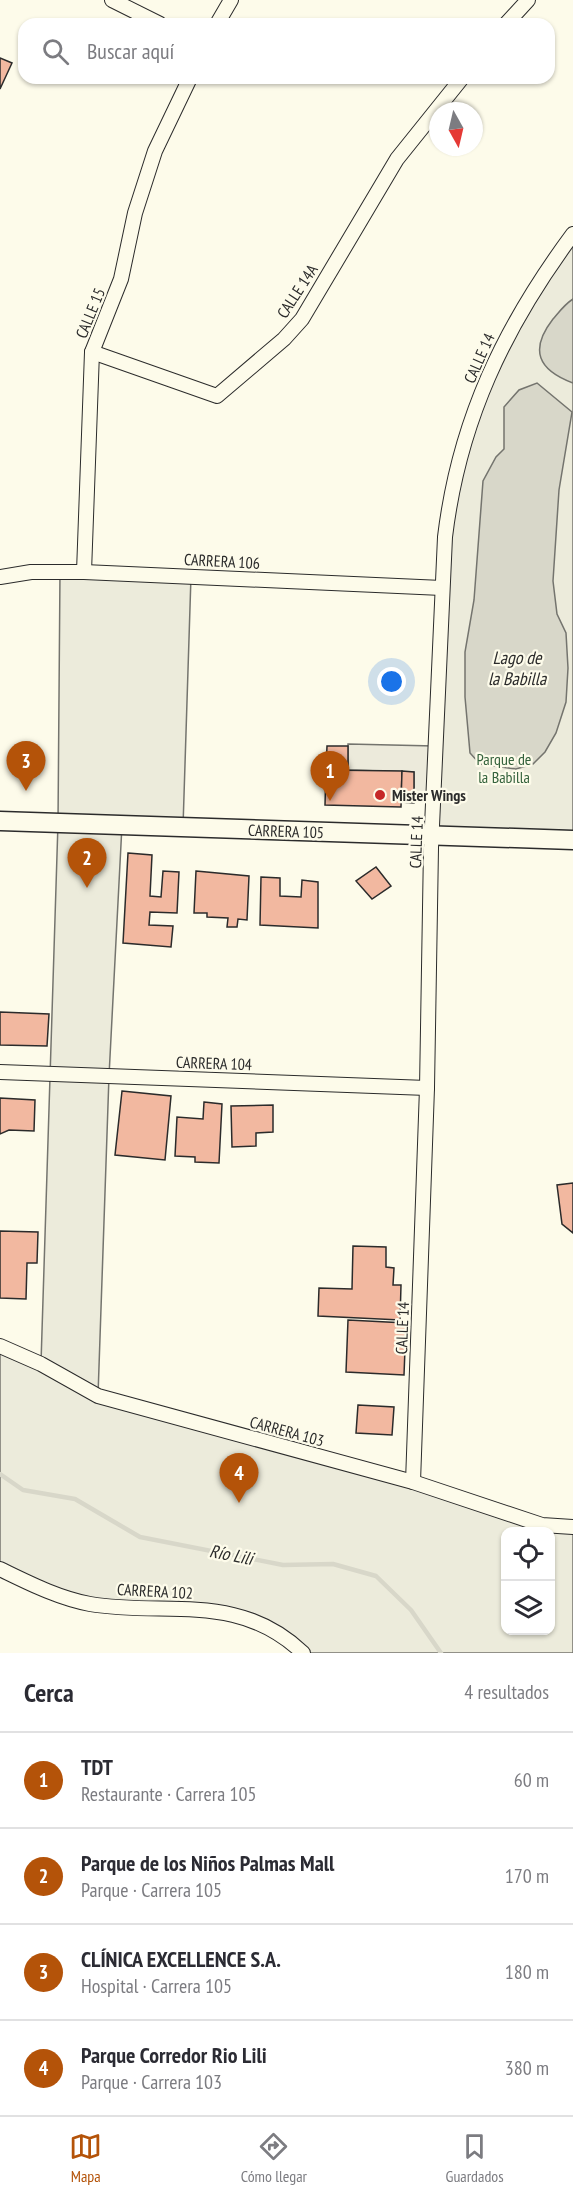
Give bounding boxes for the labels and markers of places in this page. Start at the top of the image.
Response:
pin: 3 [6,742,46,791]
pin: 1 [310,752,350,801]
place label: Mister Wings [392,785,466,805]
marker: Mister Wings [373,788,387,802]
pin: 2 [68,838,106,888]
pin: 4 [220,1454,258,1503]

